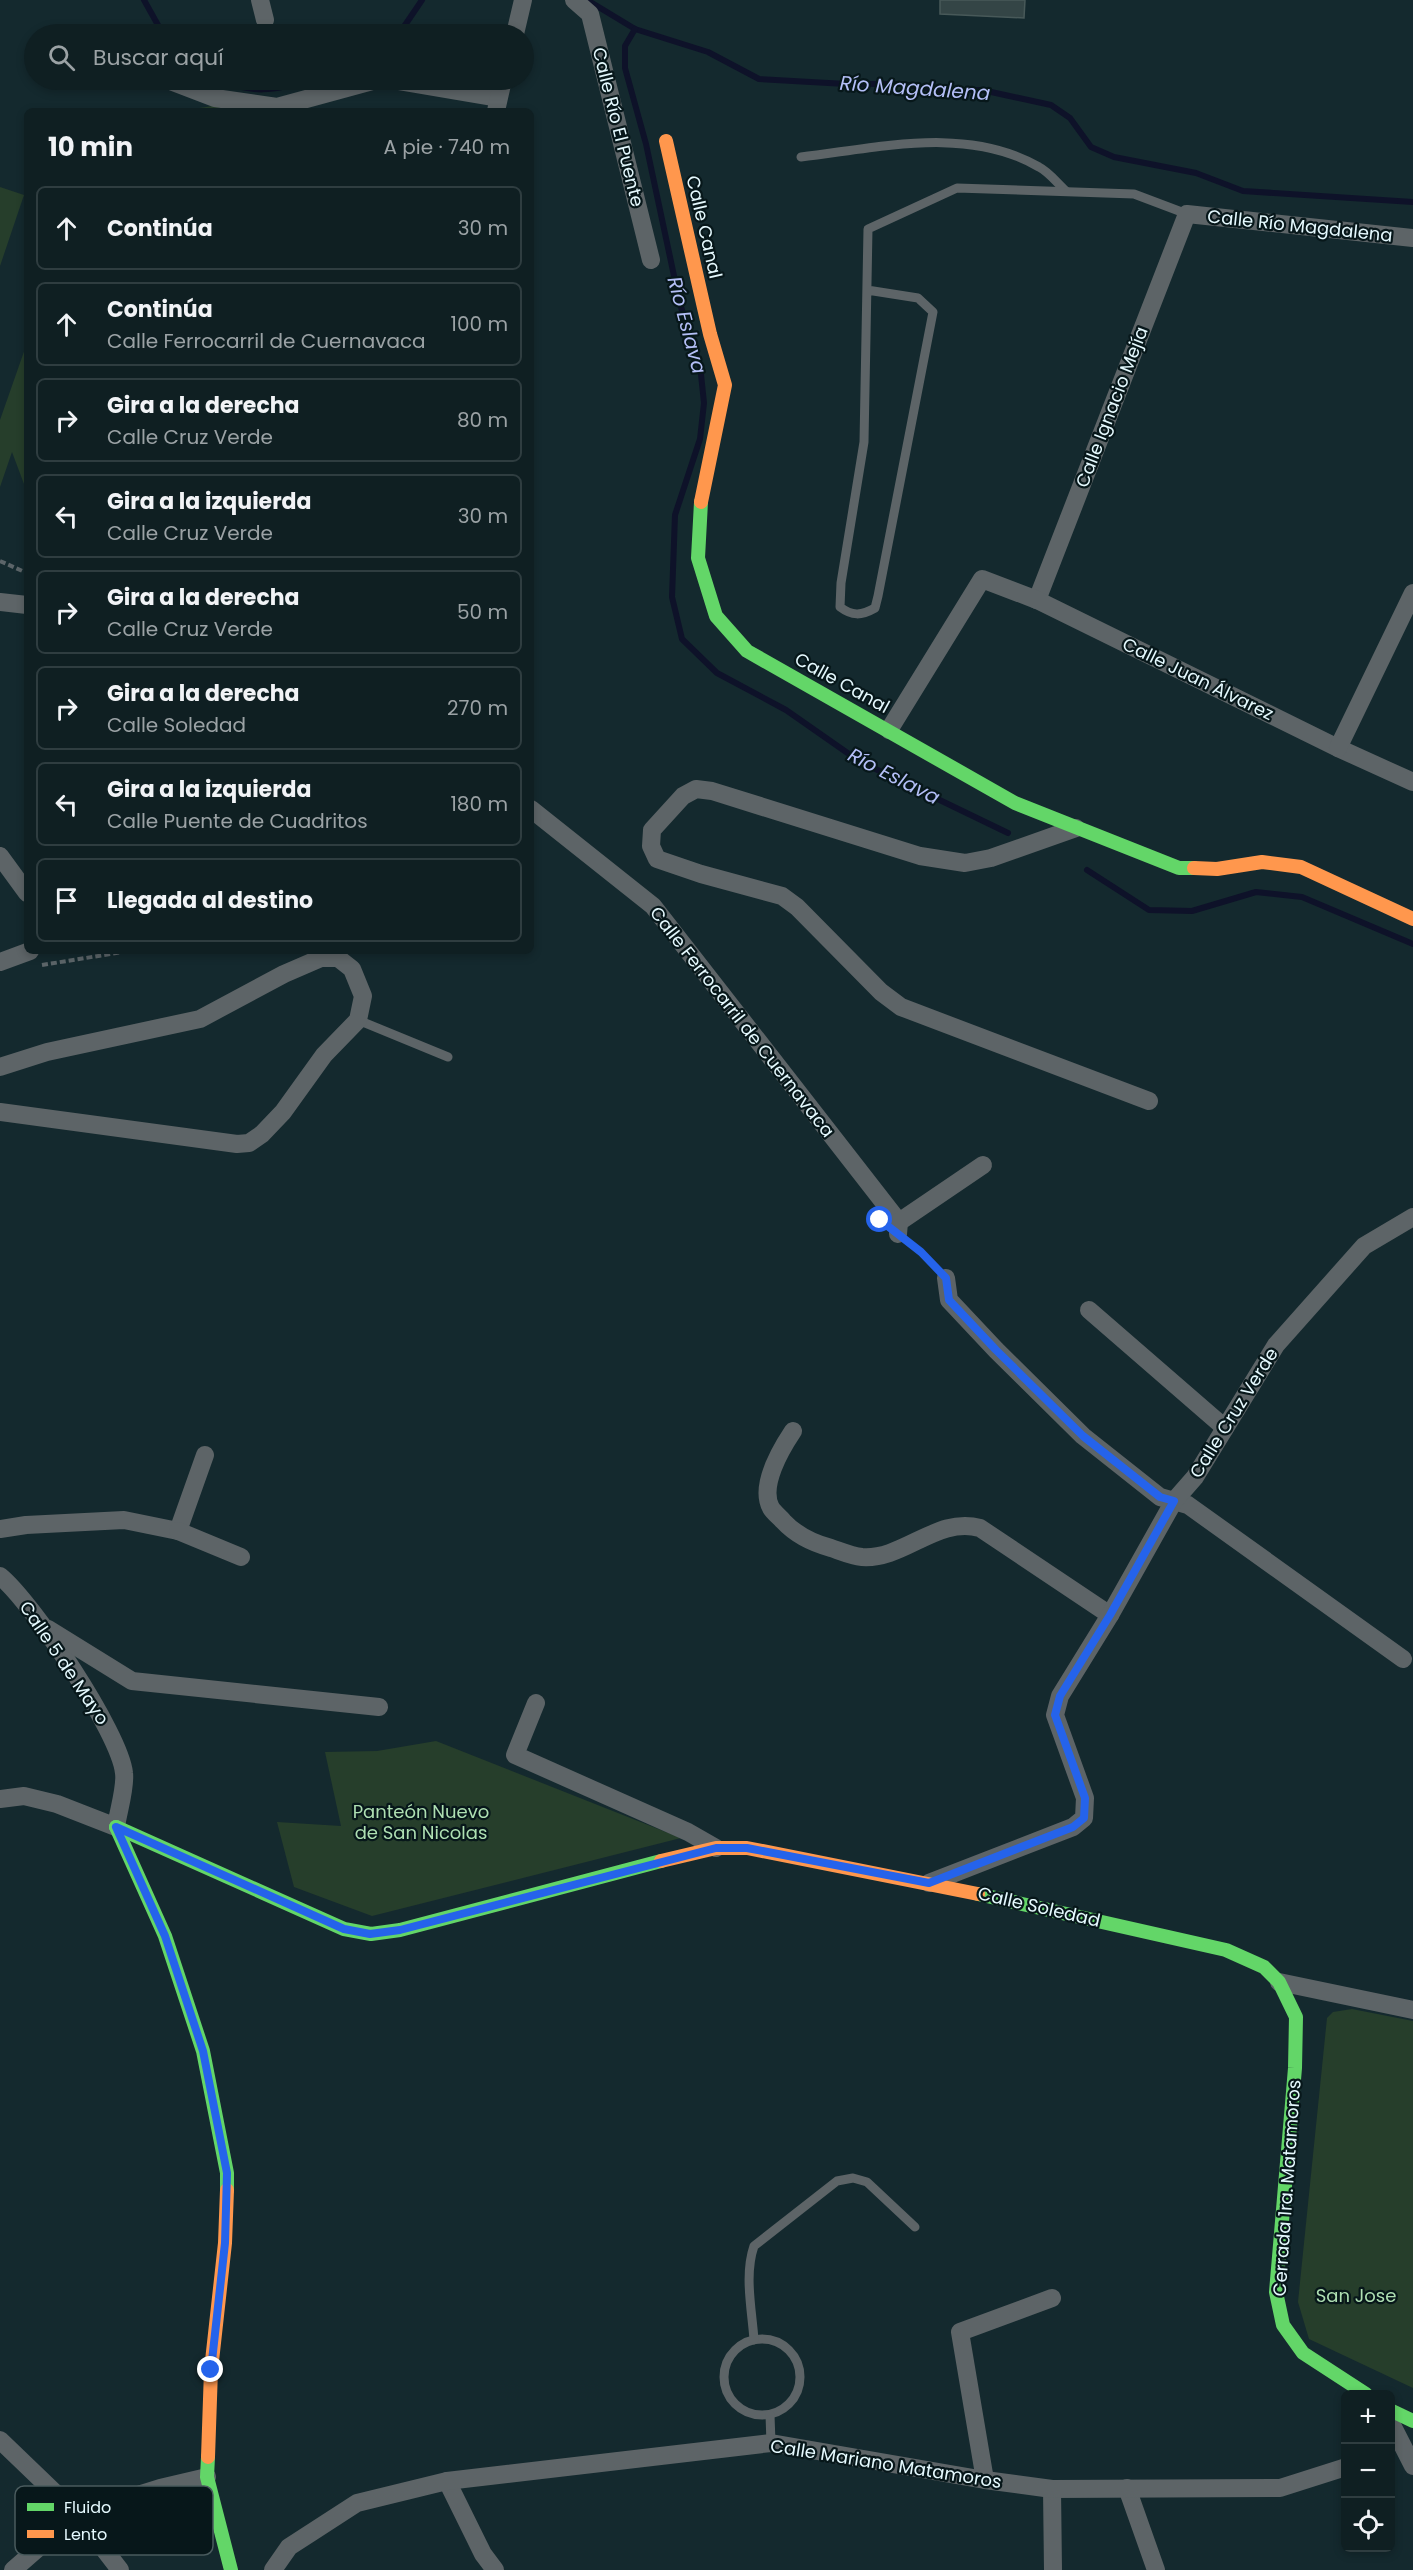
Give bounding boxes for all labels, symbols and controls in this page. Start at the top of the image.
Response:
search box [24,24,534,90]
icon: search [45,41,78,74]
text: Buscar aquí [93,42,224,73]
street label: Calle Río El Puente [587,45,650,209]
water label: Río Magdalena [839,69,991,107]
text: 10 min [48,129,133,165]
text: A pie · 740 m [383,133,510,161]
street label: Calle Canal [680,173,728,281]
street label: Calle Río Magdalena [1206,203,1394,248]
icon: ahead [50,212,83,245]
text: Continúa [107,213,213,244]
text: 30 m [458,214,508,242]
water label: Río Eslava [661,273,713,377]
text: Continúa [107,294,213,325]
icon: ahead [50,308,83,341]
text: 100 m [451,310,508,338]
street label: Calle Ignacio Mejía [1069,323,1154,491]
text: Calle Ferrocarril de Cuernavaca [107,327,426,355]
text: Gira a la derecha [107,390,300,421]
icon: right [50,404,83,437]
text: 80 m [457,406,508,434]
text: Calle Cruz Verde [107,423,273,451]
text: Gira a la izquierda [107,486,311,517]
icon: left [50,500,83,533]
text: 30 m [458,502,508,530]
text: Calle Cruz Verde [107,519,273,547]
text: Gira a la derecha [107,582,300,613]
icon: right [50,596,83,629]
text: 50 m [457,598,508,626]
text: Calle Cruz Verde [107,615,273,643]
street label: Calle Juan Álvarez [1118,631,1278,726]
street label: Calle Canal [790,646,894,719]
text: Gira a la derecha [107,678,300,709]
icon: right [50,692,83,725]
text: 270 m [447,694,508,722]
text: Calle Soledad [107,711,246,739]
water label: Río Eslava [843,741,945,811]
text: Gira a la izquierda [107,774,311,805]
icon: left [50,788,83,821]
text: 180 m [450,790,508,818]
text: Calle Puente de Cuadritos [107,807,368,835]
icon: arrive [50,884,83,917]
text: Llegada al destino [107,885,313,916]
street label: Calle Ferrocarril de Cuernavaca [644,901,841,1142]
route start [866,1206,892,1232]
street label: Calle Cruz Verde [1183,1343,1284,1483]
street label: Calle 5 de Mayo [14,1596,115,1730]
park label: Panteón Nuevo de San Nicolas [353,1799,489,1845]
street label: Calle Soledad [975,1880,1103,1933]
street label: Cerrada 1ra. Matamoros [1266,2079,1307,2297]
park label: San Jose [1316,2283,1396,2308]
route end [197,2356,223,2382]
map controls [1341,2390,1395,2552]
button: + [1341,2390,1395,2444]
street label: Calle Mariano Matamoros [769,2433,1003,2494]
button: − [1341,2444,1395,2498]
legend [15,2486,213,2555]
text: Fluido [64,2496,111,2519]
button: locate [1341,2498,1395,2552]
text: Lento [64,2523,107,2546]

